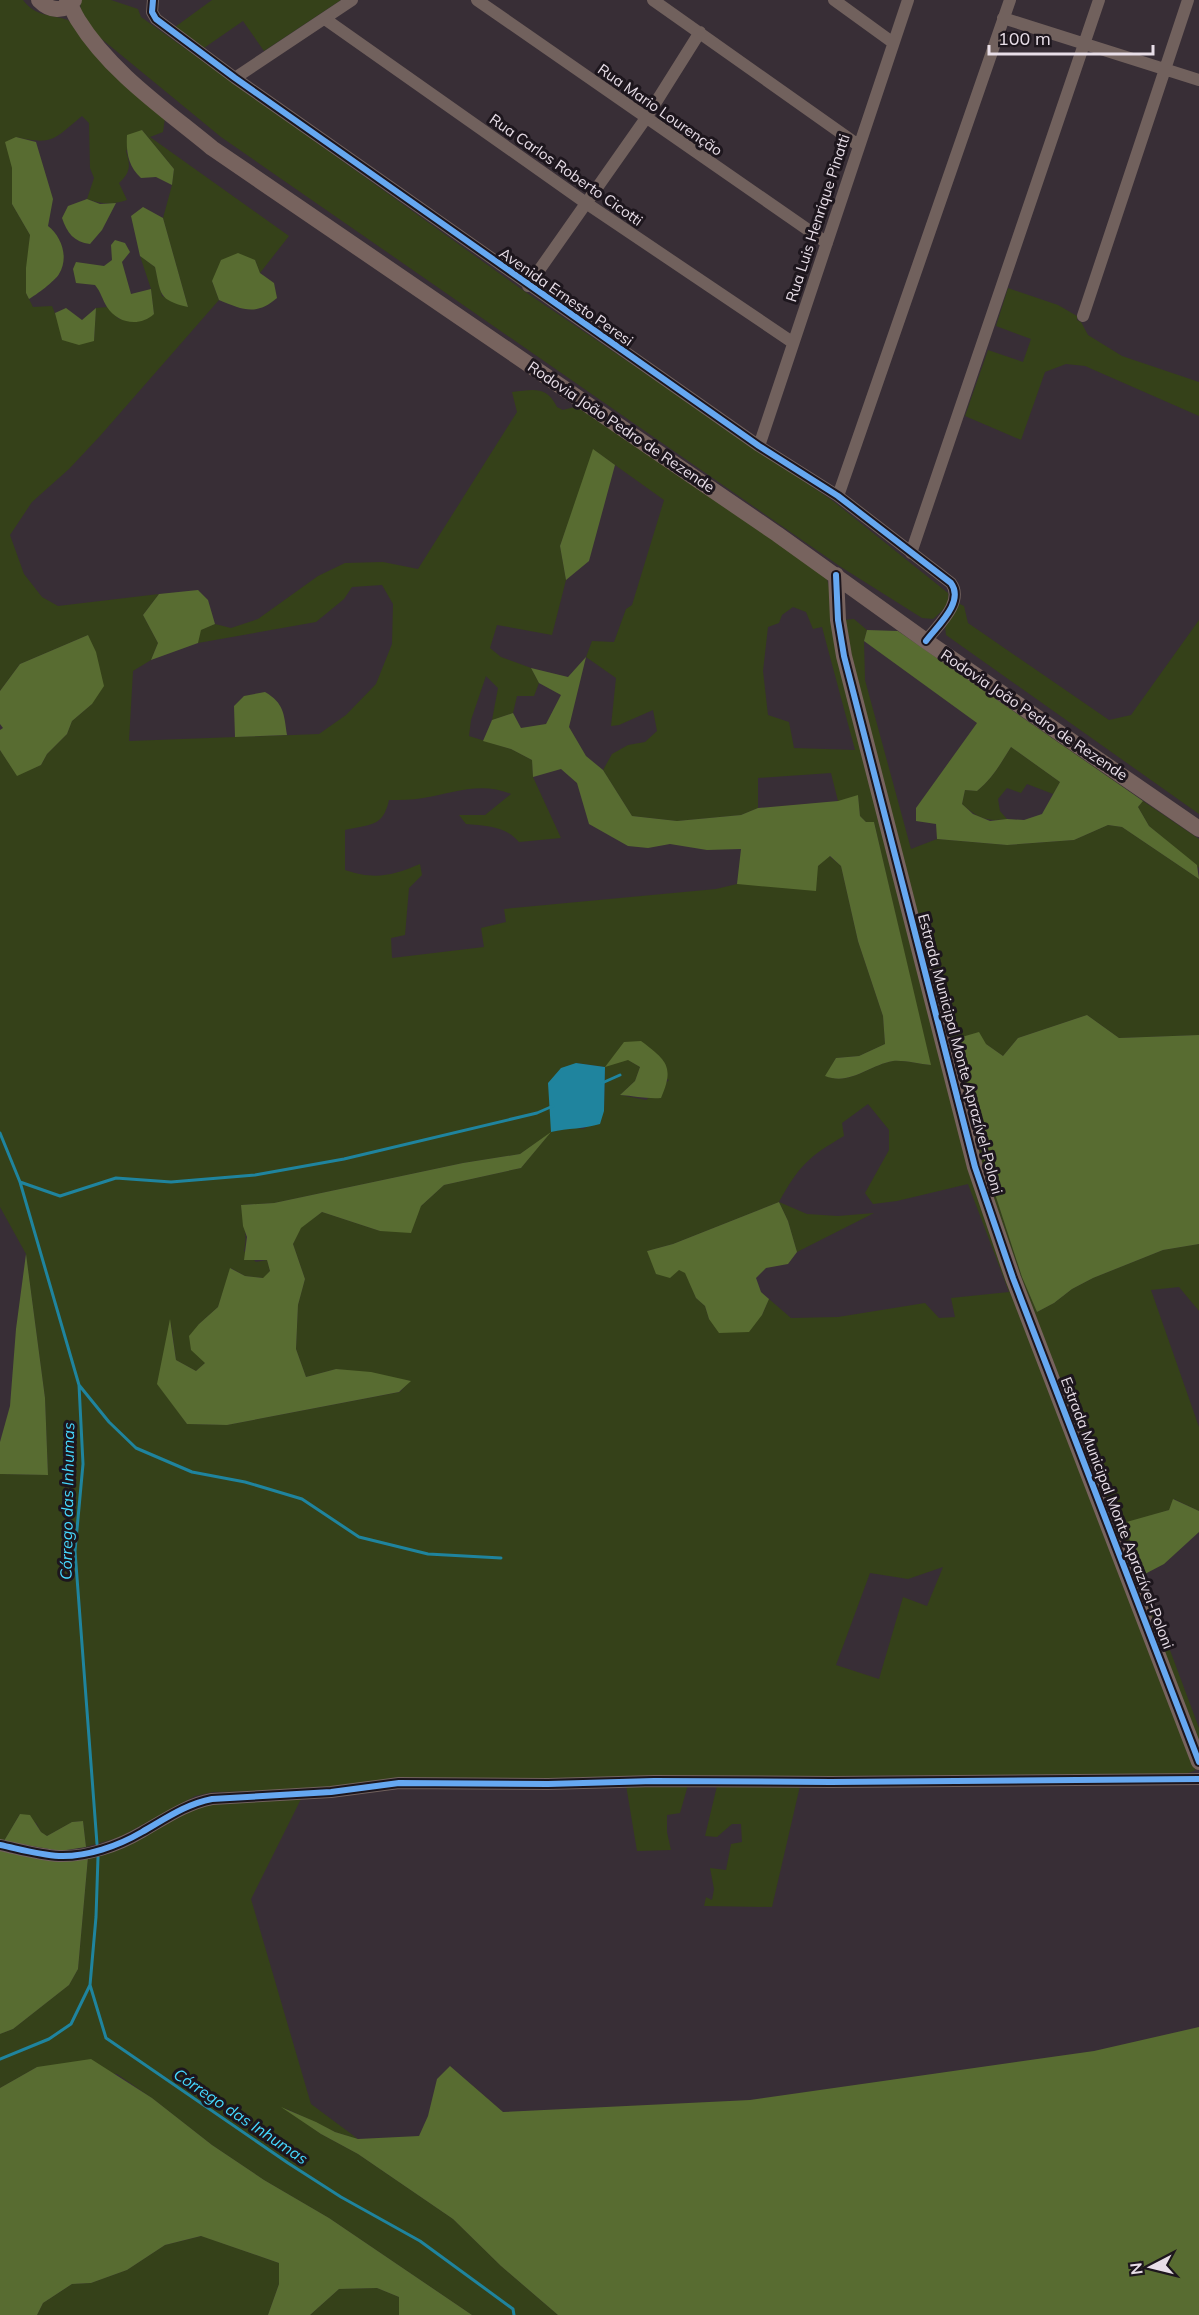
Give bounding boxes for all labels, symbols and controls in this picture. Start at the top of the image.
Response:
scale bar [989,18,1152,56]
text: 100 m [998,27,1051,50]
street label: Rua Mario Lourenção [594,59,726,160]
street label: Rua Carlos Roberto Cicotti [486,109,647,230]
street label: Rua Luis Henrique Pinatti [781,131,854,304]
street label: Avenida Ernesto Peresi [496,243,637,350]
street label: Rodovia João Pedro de Rezende [524,357,718,496]
street label: Rodovia João Pedro de Rezende [937,645,1131,784]
street label: Estrada Municipal Monte Aprazível-Poloni [914,911,1007,1196]
street label: Estrada Municipal Monte Aprazível-Poloni [1057,1374,1178,1651]
water label: Córrego das Inhumas [56,1422,78,1580]
water label: Córrego das Inhumas [170,2064,312,2168]
north arrow [1121,2237,1181,2297]
text: N [1125,2262,1147,2276]

